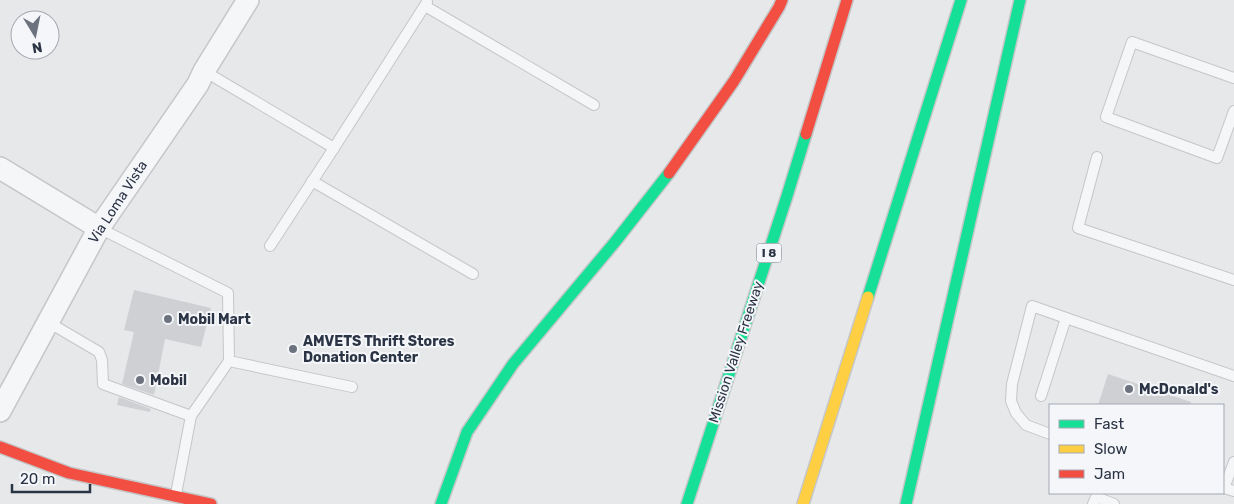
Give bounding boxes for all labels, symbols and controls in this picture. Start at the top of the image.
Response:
north arrow [10,10,60,60]
text: N [31,38,44,57]
street label: Via Loma Vista [85,157,151,247]
road number: I 8 [756,244,782,262]
street label: Mission Valley Freeway [705,279,767,425]
place label: Mobil Mart [178,311,251,328]
marker: Mobil Mart [162,313,174,325]
place label: AMVETS Thrift Stores Donation Center [303,333,455,366]
marker: AMVETS Thrift Stores Donation Center [287,343,299,355]
place label: Mobil [150,372,187,389]
marker: Mobil [134,374,146,386]
place label: McDonald's [1139,381,1219,398]
marker: McDonald's [1123,383,1135,395]
legend [1049,404,1224,494]
text: Fast [1094,415,1124,433]
text: Slow [1094,440,1127,458]
scale bar [12,462,90,494]
text: Jam [1094,465,1125,483]
text: 20 m [20,470,55,488]

